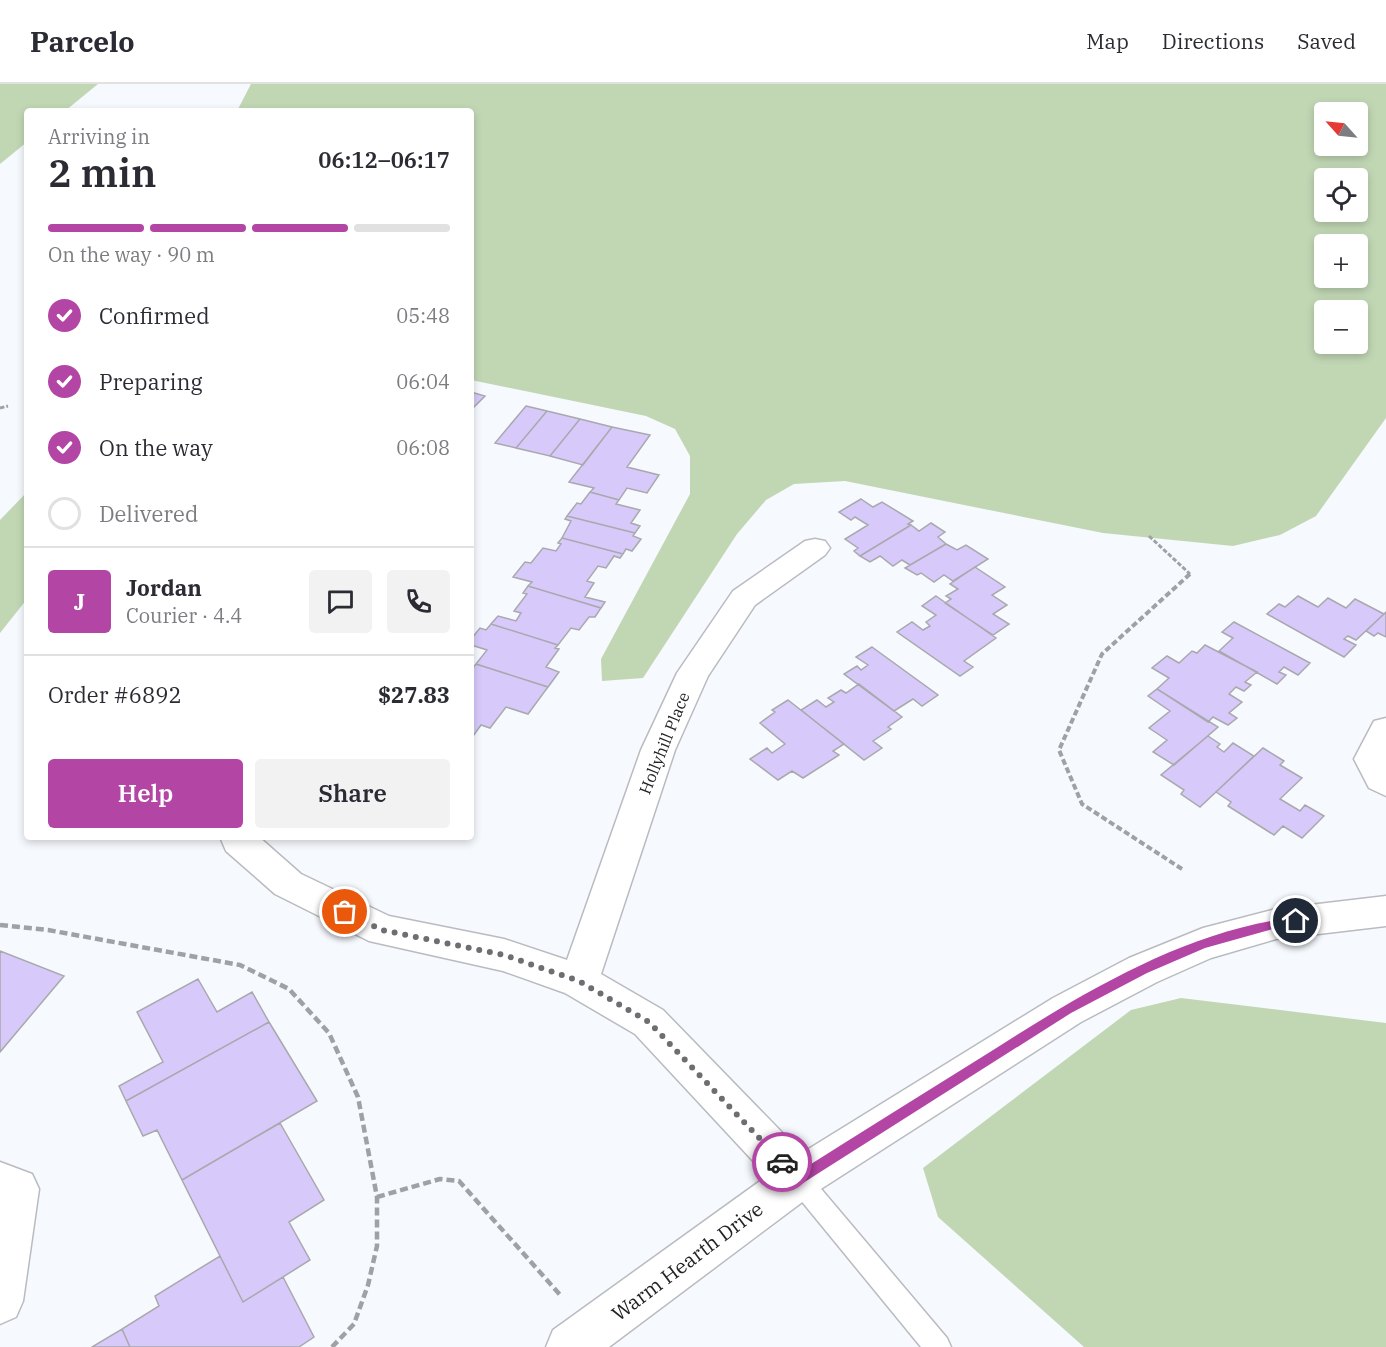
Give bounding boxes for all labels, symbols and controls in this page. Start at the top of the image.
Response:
text: Parcelo [30,23,135,60]
text: Map [1086,27,1129,55]
text: Directions [1162,27,1264,55]
text: Saved [1297,27,1356,55]
north arrow [1314,102,1368,156]
map controls [1314,102,1368,354]
text: Arriving in [48,123,150,150]
text: 06:12–06:17 [318,145,450,174]
text: 2 min [48,147,156,198]
button: locate [1314,168,1368,222]
button: + [1314,234,1368,288]
text: On the way · 90 m [48,241,215,268]
icon: check [48,299,81,332]
button: − [1314,300,1368,354]
text: Confirmed [99,301,210,330]
text: 05:48 [396,302,450,329]
icon: check [48,365,81,398]
text: Preparing [99,367,203,396]
text: 06:04 [396,368,450,395]
icon: check [48,431,81,464]
text: On the way [99,433,213,462]
text: 06:08 [396,434,450,461]
text: Delivered [99,499,198,528]
button: chat [309,570,372,633]
button: phone [387,570,450,633]
text: Jordan [126,573,202,602]
text: J [74,587,85,616]
text: Courier · 4.4 [126,602,242,629]
text: Order #6892 [48,680,182,709]
text: $27.83 [378,680,450,709]
street label: Hollyhill Place [634,689,694,797]
button: Help [48,759,243,828]
button: Share [255,759,450,828]
pin [319,886,370,937]
icon: bag [328,895,361,928]
pin [1270,895,1321,946]
icon: home [1279,904,1312,937]
courier [752,1132,812,1192]
icon: car [766,1146,799,1179]
street label: Warm Hearth Drive [606,1195,768,1327]

